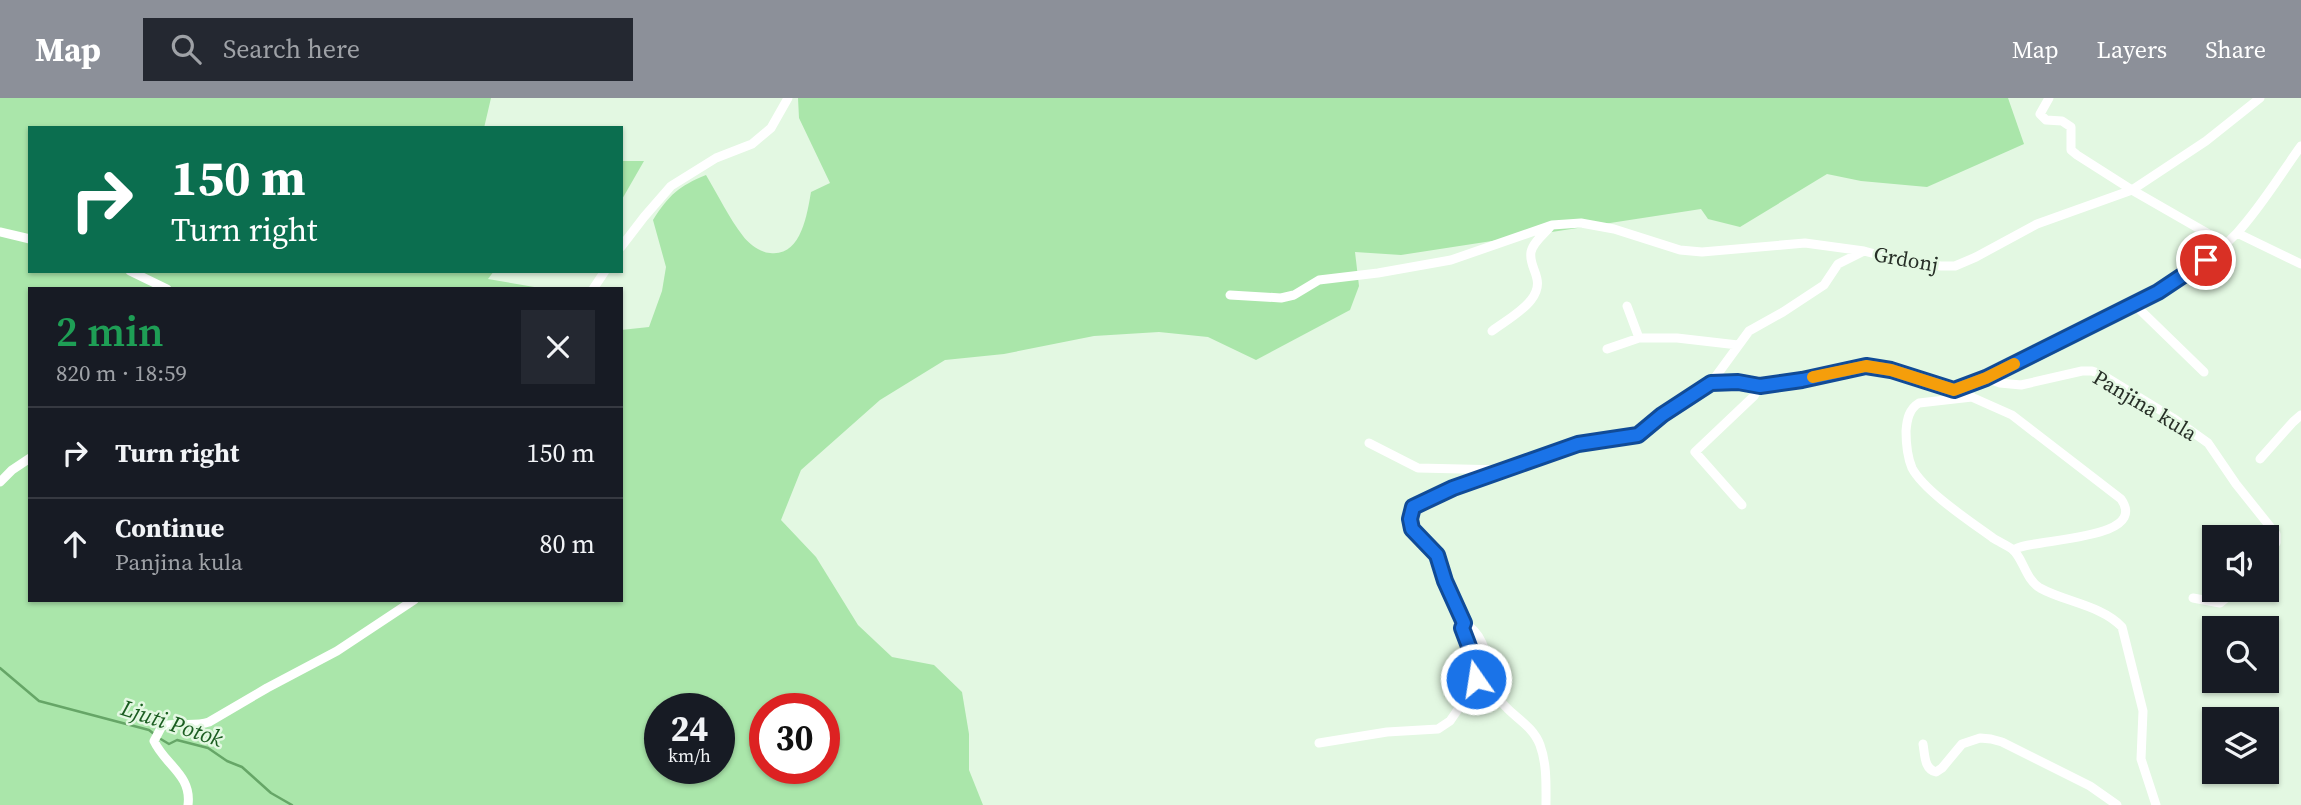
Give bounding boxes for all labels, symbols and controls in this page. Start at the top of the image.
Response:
search box [143,18,633,81]
text: Map [35,27,101,72]
icon: search [167,30,205,68]
text: Search here [223,31,360,67]
text: Map [2012,33,2059,66]
text: Layers [2097,33,2167,66]
text: Share [2205,33,2266,66]
text: 150 m [171,144,306,211]
icon: right [56,154,147,245]
text: Turn right [171,208,317,252]
pin [2176,230,2236,290]
street label: Grdonj [1871,239,1941,279]
icon: arrive [2187,241,2225,279]
text: 2 min [56,302,164,360]
button: close [521,310,595,384]
text: 820 m · 18:59 [56,357,187,389]
street label: Panjina kula [2088,363,2203,448]
icon: right [56,434,94,472]
text: Turn right [115,435,239,471]
text: 150 m [527,435,595,471]
text: Continue [115,510,224,546]
icon: ahead [56,525,94,563]
map controls [2202,525,2279,784]
button: sound [2202,525,2279,602]
text: 80 m [540,526,595,562]
text: Panjina kula [115,546,243,578]
button: search [2202,616,2279,693]
position arrow [1439,642,1513,716]
water label: Ljuti Potok [116,691,227,755]
speed limit sign: 30 [749,693,840,784]
text: 24 [671,705,708,753]
button: layers [2202,707,2279,784]
text: km/h [668,743,711,768]

